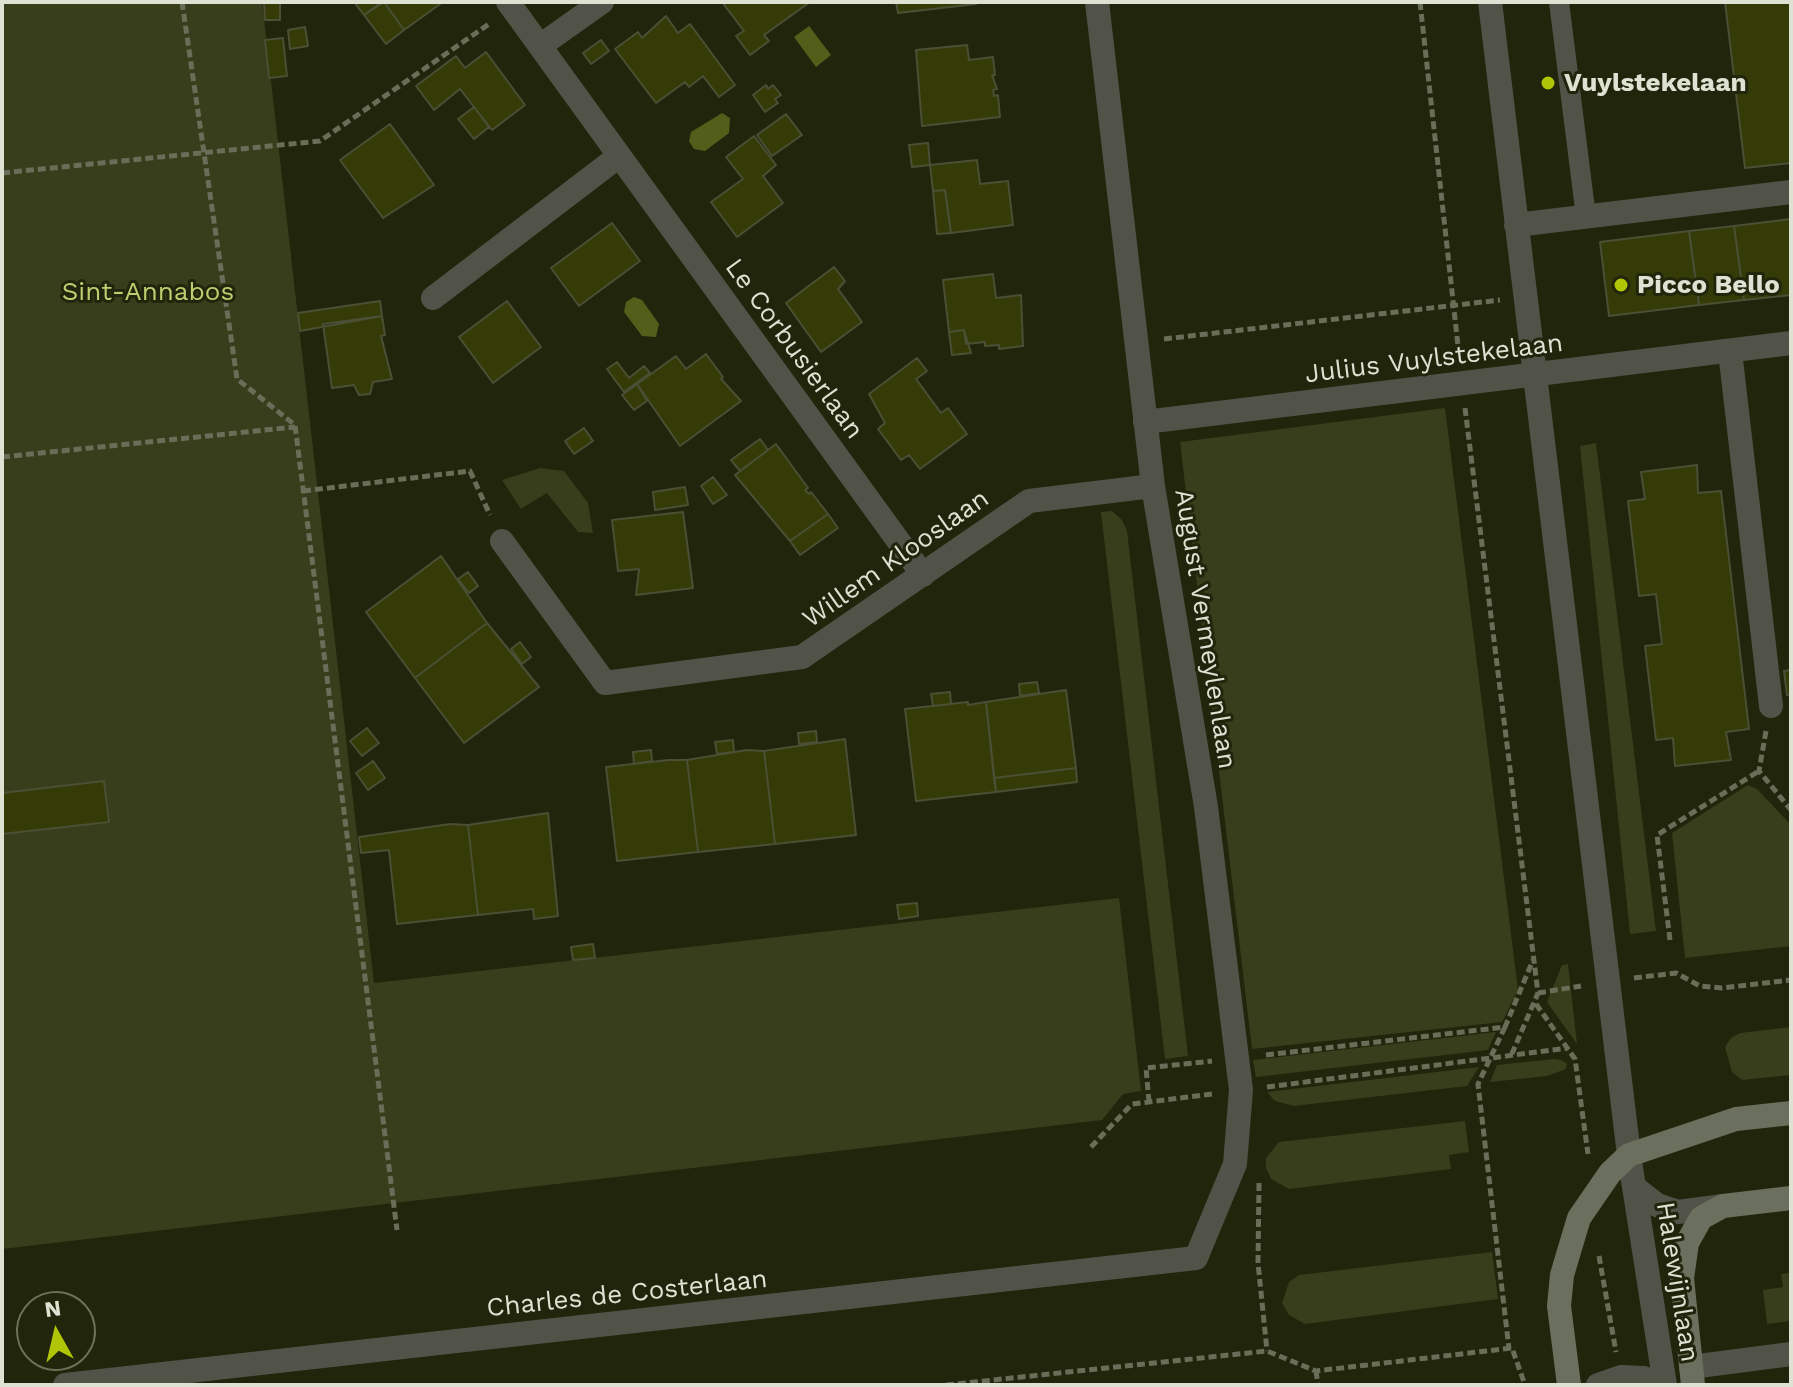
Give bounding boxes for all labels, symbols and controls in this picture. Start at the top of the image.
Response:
place label: Vuylstekelaan [1564,67,1747,99]
marker: Vuylstekelaan [1539,74,1557,92]
street label: Le Corbusierlaan [718,253,870,445]
place label: Picco Bello [1637,269,1780,301]
park label: Sint-Annabos [62,276,234,308]
marker: Picco Bello [1612,276,1630,294]
street label: Julius Vuylstekelaan [1303,328,1565,390]
street label: Willem Klooslaan [797,483,995,635]
street label: August Vermeylenlaan [1167,487,1243,771]
street label: Halewijnlaan [1649,1200,1705,1364]
street label: Charles de Costerlaan [485,1264,769,1324]
north arrow [16,1291,96,1371]
text: N [43,1295,63,1322]

